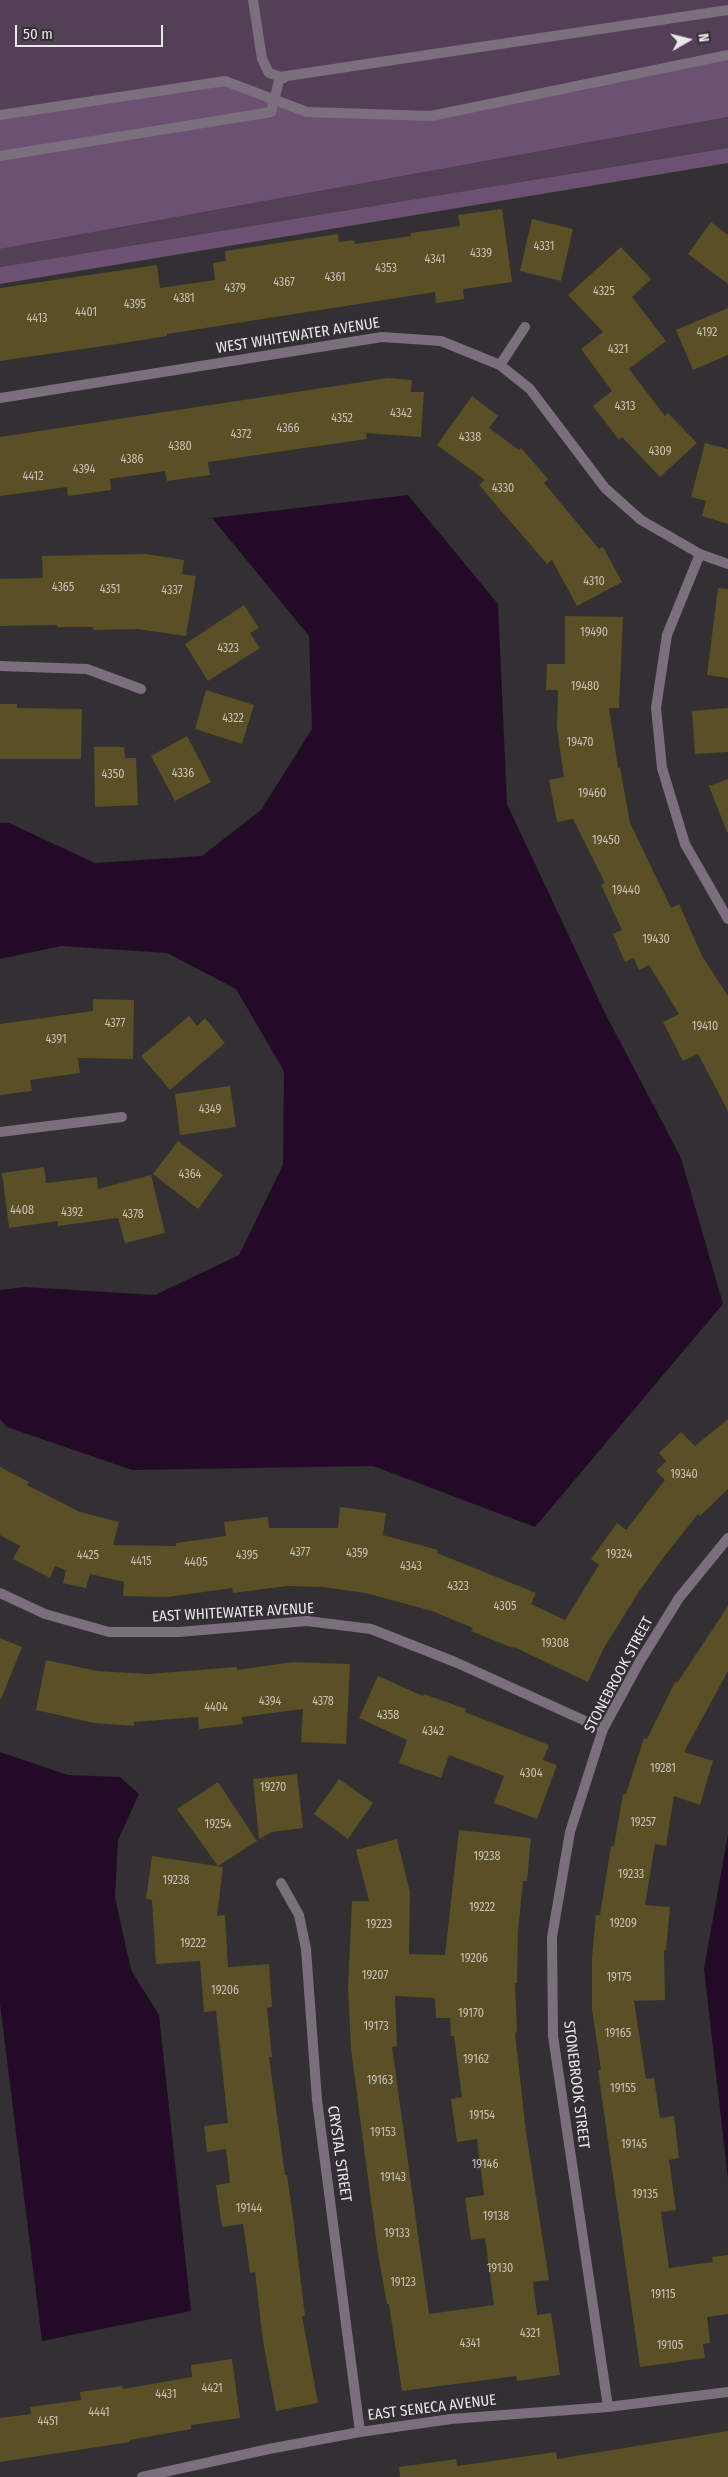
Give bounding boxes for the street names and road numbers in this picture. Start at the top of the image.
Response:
street label: WEST WHITEWATER AVENUE [215,314,381,358]
street label: EAST WHITEWATER AVENUE [152,1600,314,1626]
street label: STONEBROOK STREET [581,1614,657,1736]
street label: STONEBROOK STREET [559,2020,593,2150]
street label: CRYSTAL STREET [323,2105,355,2203]
street label: EAST SENECA AVENUE [367,2391,497,2425]

